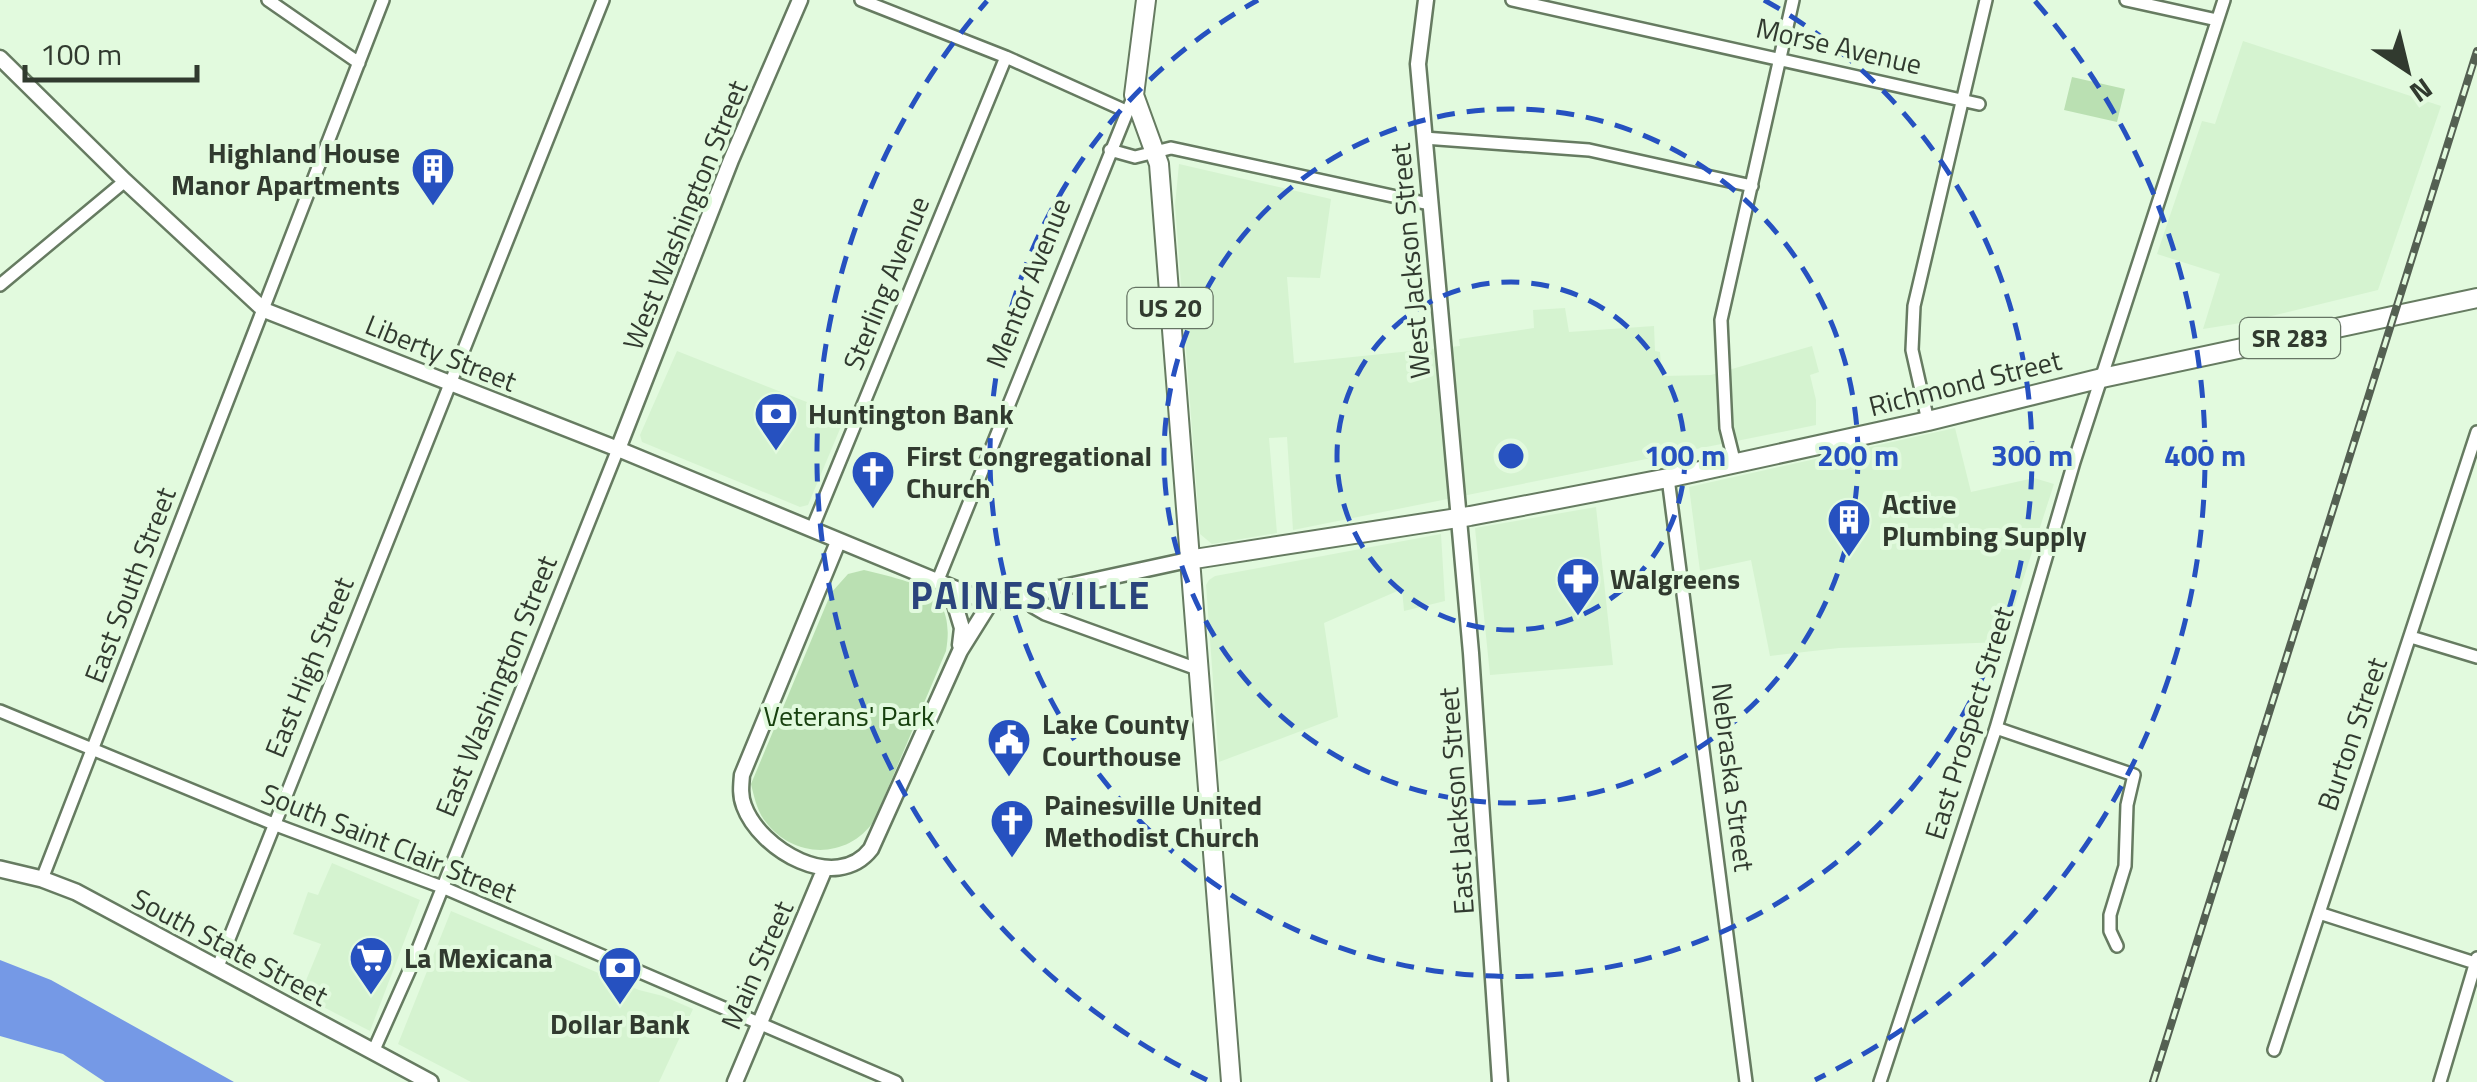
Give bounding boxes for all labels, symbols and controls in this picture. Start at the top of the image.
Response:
street label: Morse Avenue [1752,6,1926,85]
scale bar [25,20,198,82]
north arrow [2357,20,2457,120]
text: 100 m [40,31,122,77]
text: N [2401,68,2442,114]
street label: West Washington Street [611,73,758,356]
place label: Highland House Manor Apartments [171,131,400,206]
street label: West Jackson Street [1378,141,1441,381]
building icon: Highland House Manor Apartments [410,146,456,207]
street label: Sterling Avenue [831,189,940,376]
street label: Mentor Avenue [974,191,1081,375]
road number: US 20 [1128,288,1212,328]
street label: Liberty Street [359,303,523,402]
road number: SR 283 [2240,318,2340,358]
street label: Richmond Street [1864,338,2066,427]
bank icon: Huntington Bank [753,391,799,452]
place label: Huntington Bank [808,392,1014,435]
text: 100 m [1644,432,1726,478]
text: 200 m [1817,432,1899,478]
text: 300 m [1991,432,2073,478]
text: 400 m [2164,432,2246,478]
place label: First Congregational Church [906,434,1152,509]
centre of rings [1493,438,1529,474]
church icon: First Congregational Church [850,449,896,510]
street label: East South Street [72,481,187,689]
place label: Active Plumbing Supply [1882,482,2087,557]
building icon: Active Plumbing Supply [1826,497,1872,558]
street label: East Washington Street [423,548,568,823]
pharmacy icon: Walgreens [1555,556,1601,617]
place label: Walgreens [1610,557,1740,600]
district label: PAINESVILLE [910,566,1152,624]
street label: East High Street [253,570,364,764]
street label: East Prospect Street [1913,601,2024,845]
street label: Burton Street [2305,651,2398,816]
street label: Nebraska Street [1701,680,1766,874]
street label: East Jackson Street [1426,686,1485,916]
park label: Veterans' Park [764,694,934,737]
place label: Lake County Courthouse [1042,702,1189,777]
public building icon: Lake County Courthouse [986,717,1032,778]
street label: South Saint Clair Street [255,772,524,913]
place label: Painesville United Methodist Church [1044,783,1262,858]
church icon: Painesville United Methodist Church [989,798,1035,859]
street label: South State Street [124,877,336,1017]
street label: Main Street [709,893,804,1036]
supermarket icon: La Mexicana [348,935,394,996]
place label: La Mexicana [404,936,553,979]
bank icon: Dollar Bank [597,945,643,1006]
place label: Dollar Bank [550,1002,691,1045]

